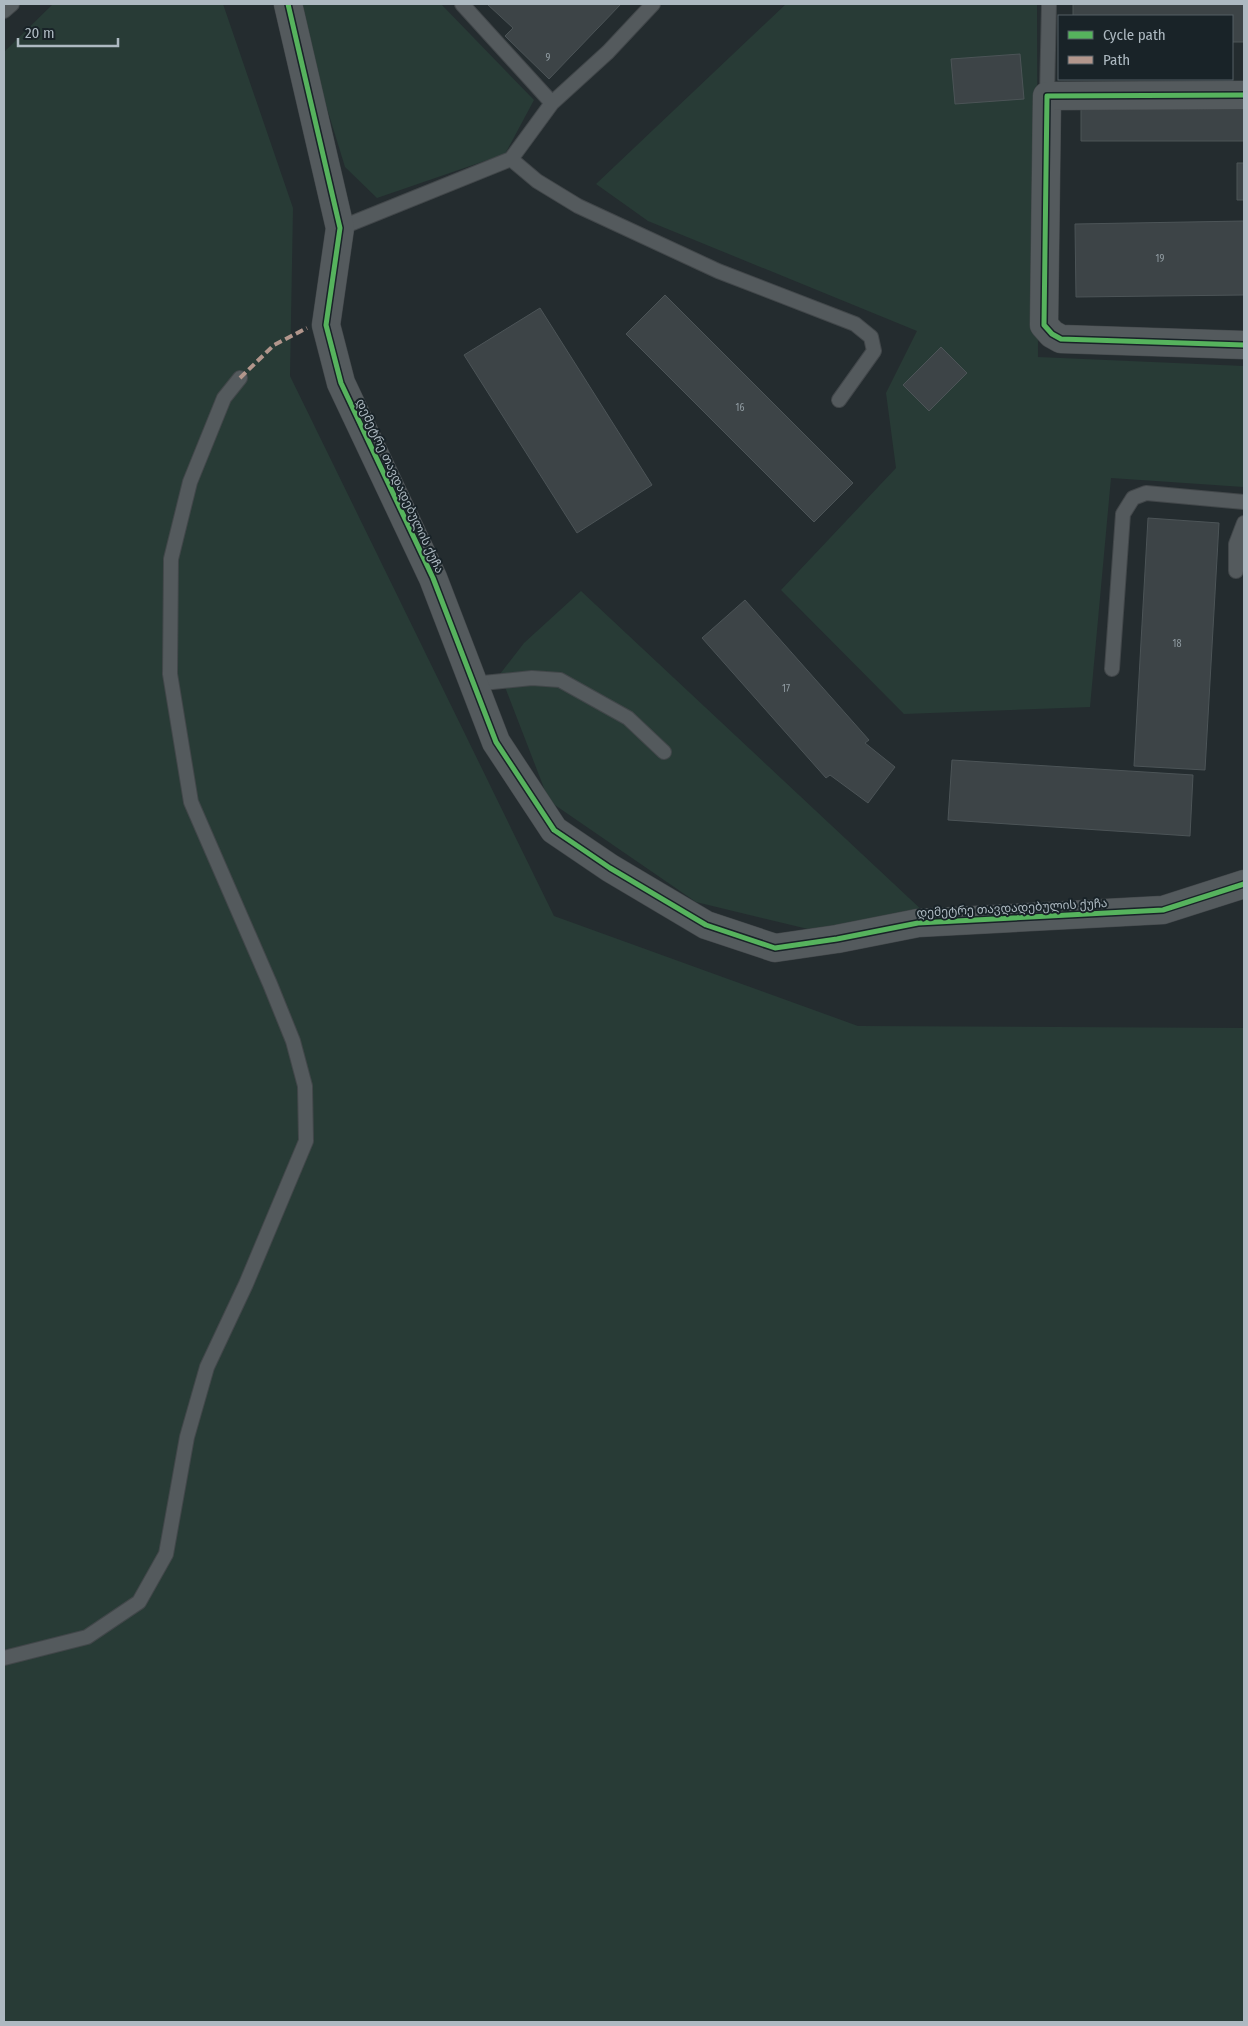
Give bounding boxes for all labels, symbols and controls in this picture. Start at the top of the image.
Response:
scale bar [18,15,118,47]
legend [1058,15,1233,80]
text: 20 m [25,24,55,42]
text: Cycle path [1103,26,1166,44]
text: Path [1103,51,1130,69]
house number: 9 [546,52,551,64]
house number: 19 [1156,253,1165,265]
street label: დემეტრე თავდადებულის ქუჩა [352,396,447,576]
house number: 16 [736,402,744,414]
house number: 18 [1173,638,1181,650]
house number: 17 [782,683,790,695]
street label: დემეტრე თავდადებულის ქუჩა [916,896,1108,921]

